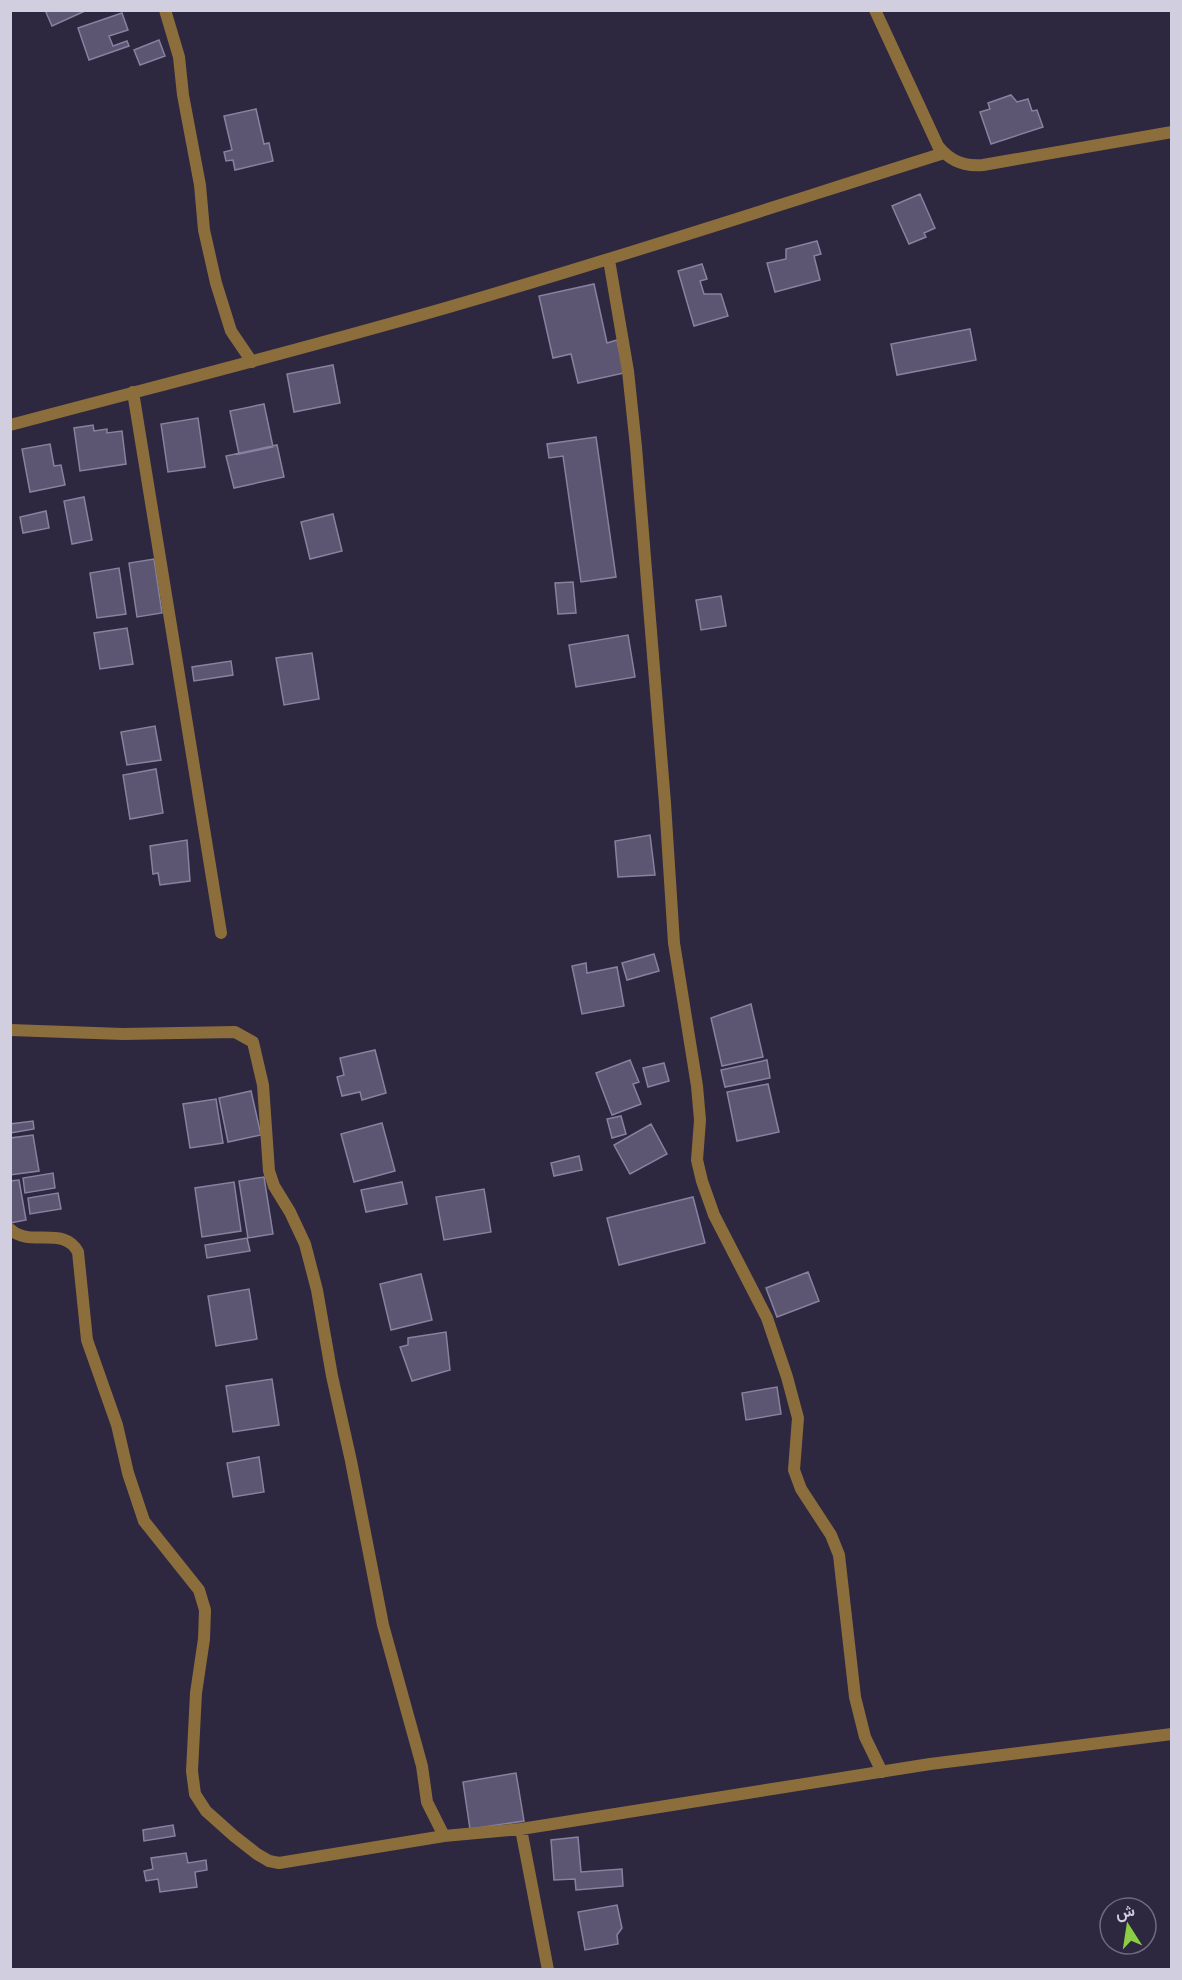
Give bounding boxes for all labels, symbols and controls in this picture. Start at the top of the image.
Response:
north arrow [1098,1896,1158,1956]
text: ش [1113,1900,1136,1923]

